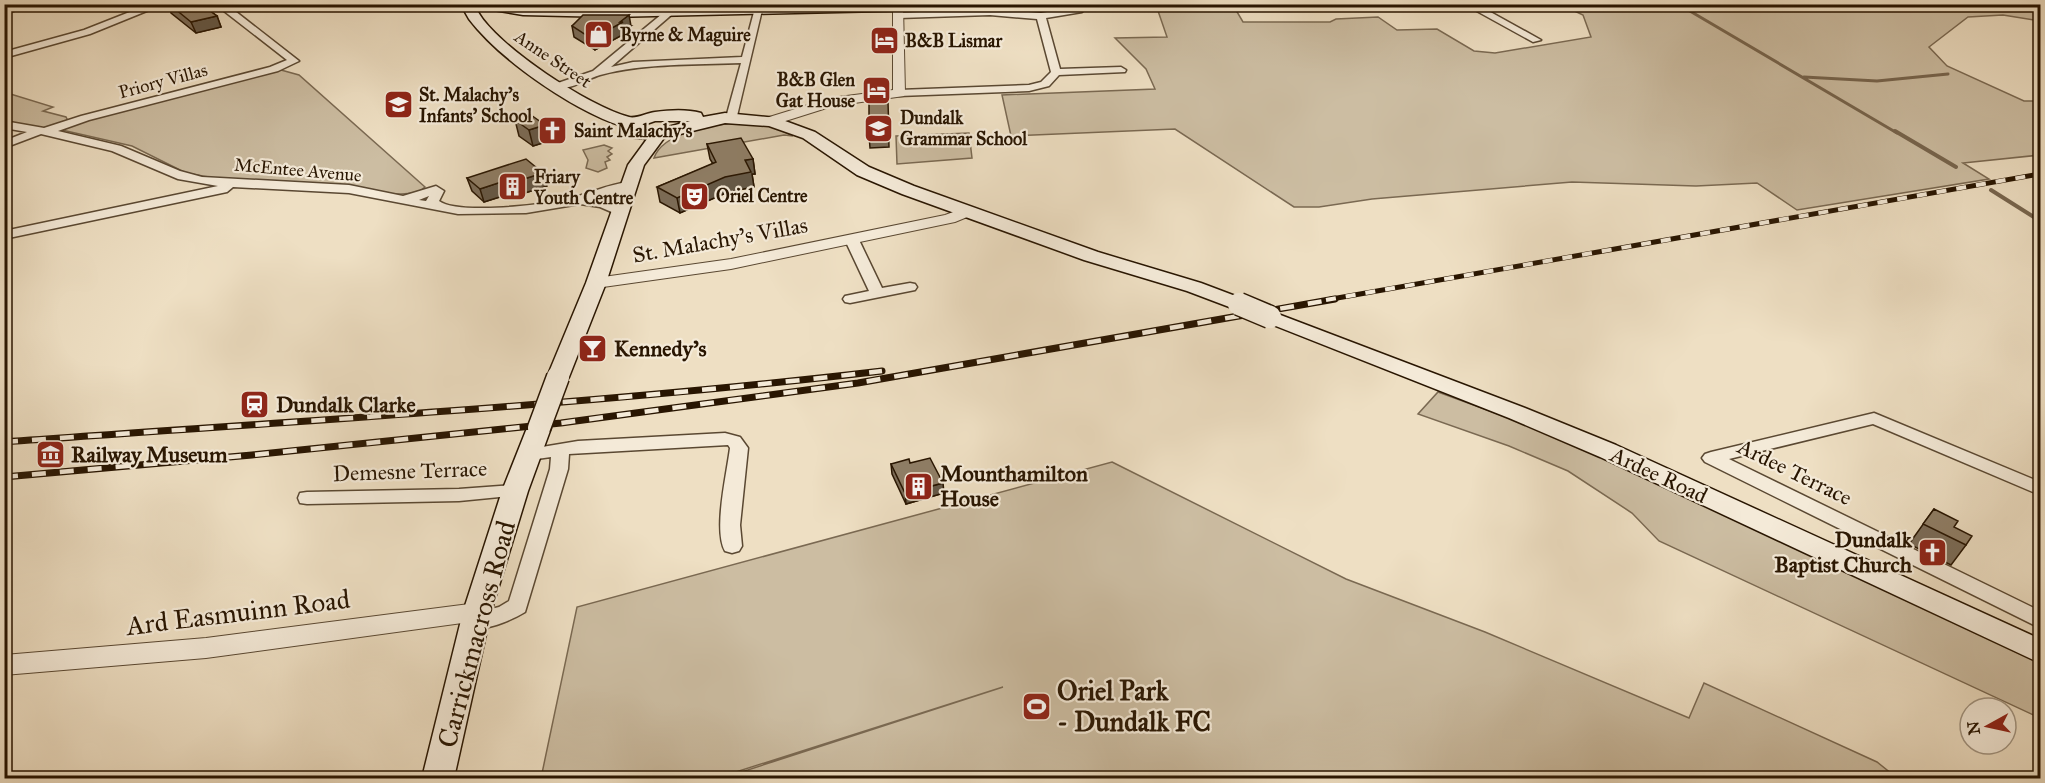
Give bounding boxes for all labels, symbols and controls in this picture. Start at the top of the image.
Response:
shop icon: Byrne & Maguire [583,19,615,51]
place label: Byrne & Maguire [620,24,751,47]
street label: Anne Street [510,25,596,93]
hotel icon: B&B Lismar [868,25,900,57]
place label: B&B Lismar [905,30,1003,52]
street label: Priory Villas [116,59,210,103]
place label: B&B Glen Gat House [776,69,856,112]
hotel icon: B&B Glen Gat House [860,74,892,106]
place label: St. Malachy's Infants' School [419,84,533,127]
school or university icon: St. Malachy's Infants' School [382,89,414,121]
place label: Dundalk Grammar School [900,107,1028,150]
school or university icon: Dundalk Grammar School [863,112,895,144]
church icon: Saint Malachy's [537,115,569,147]
place label: Saint Malachy's [574,120,693,143]
street label: McEntee Avenue [233,153,363,187]
place label: Friary Youth Centre [533,166,634,209]
building icon: Friary Youth Centre [497,171,529,203]
theatre icon: Oriel Centre [679,180,711,212]
place label: Oriel Centre [716,185,808,207]
street label: St. Malachy's Villas [630,211,810,269]
bar icon: Kennedy's [577,332,609,364]
place label: Kennedy's [614,335,706,362]
station icon: Dundalk Clarke [239,388,271,420]
place label: Dundalk Clarke [276,391,416,418]
street label: Ardee Terrace [1733,432,1857,511]
museum icon: Railway Museum [34,438,66,470]
street label: Ardee Road [1605,440,1712,509]
place label: Railway Museum [71,441,228,468]
street label: Demesne Terrace [332,455,488,487]
place label: Mounthamilton House [940,460,1088,512]
building icon: Mounthamilton House [903,470,935,502]
street label: Carrickmacross Road [430,516,522,751]
place label: Dundalk Baptist Church [1774,526,1913,578]
church icon: Dundalk Baptist Church [1917,536,1949,568]
street label: Ard Easmuinn Road [123,582,352,642]
place label: Oriel Park - Dundalk FC [1057,674,1211,738]
sports icon: Oriel Park - Dundalk FC [1020,690,1052,722]
north arrow [1958,696,2018,756]
text: N [1963,720,1984,736]

